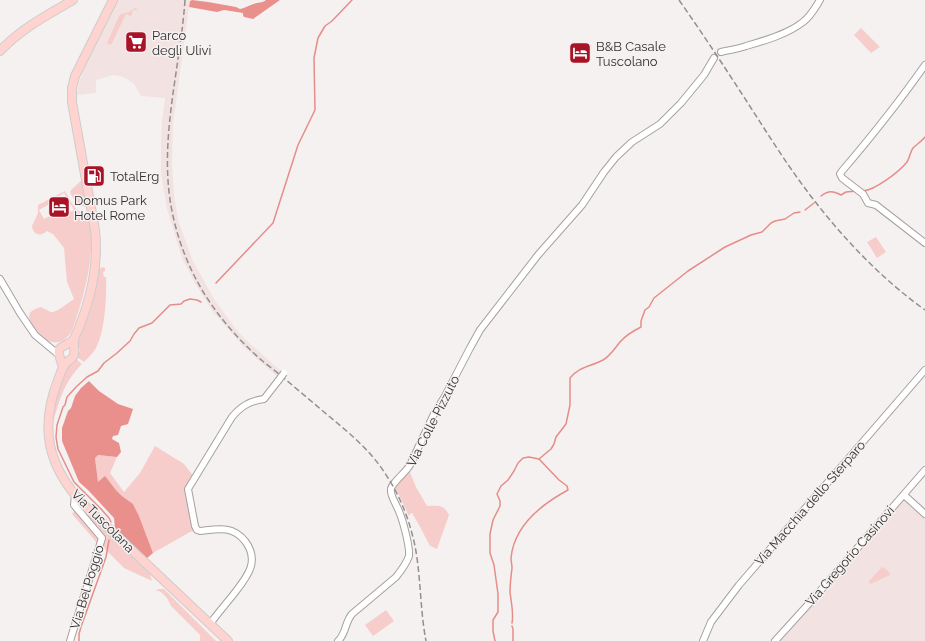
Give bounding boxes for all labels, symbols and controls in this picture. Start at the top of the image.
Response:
place label: Parco degli Ulivi [152,28,211,58]
supermarket icon: Parco degli Ulivi [123,29,149,55]
place label: B&B Casale Tuscolano [596,39,666,69]
hotel icon: B&B Casale Tuscolano [567,40,593,66]
fuel station icon: TotalErg [81,163,107,189]
place label: TotalErg [110,169,159,184]
place label: Domus Park Hotel Rome [74,193,147,223]
hotel icon: Domus Park Hotel Rome [46,194,72,220]
street label: Via Colle Pizzuto [404,373,463,469]
street label: Via Macchia dello Sterparo [752,437,869,569]
street label: Via Tuscolana [68,486,138,556]
street label: Via Gregorio Casinovi [803,503,897,609]
street label: Via Bel Poggio [67,543,107,631]

